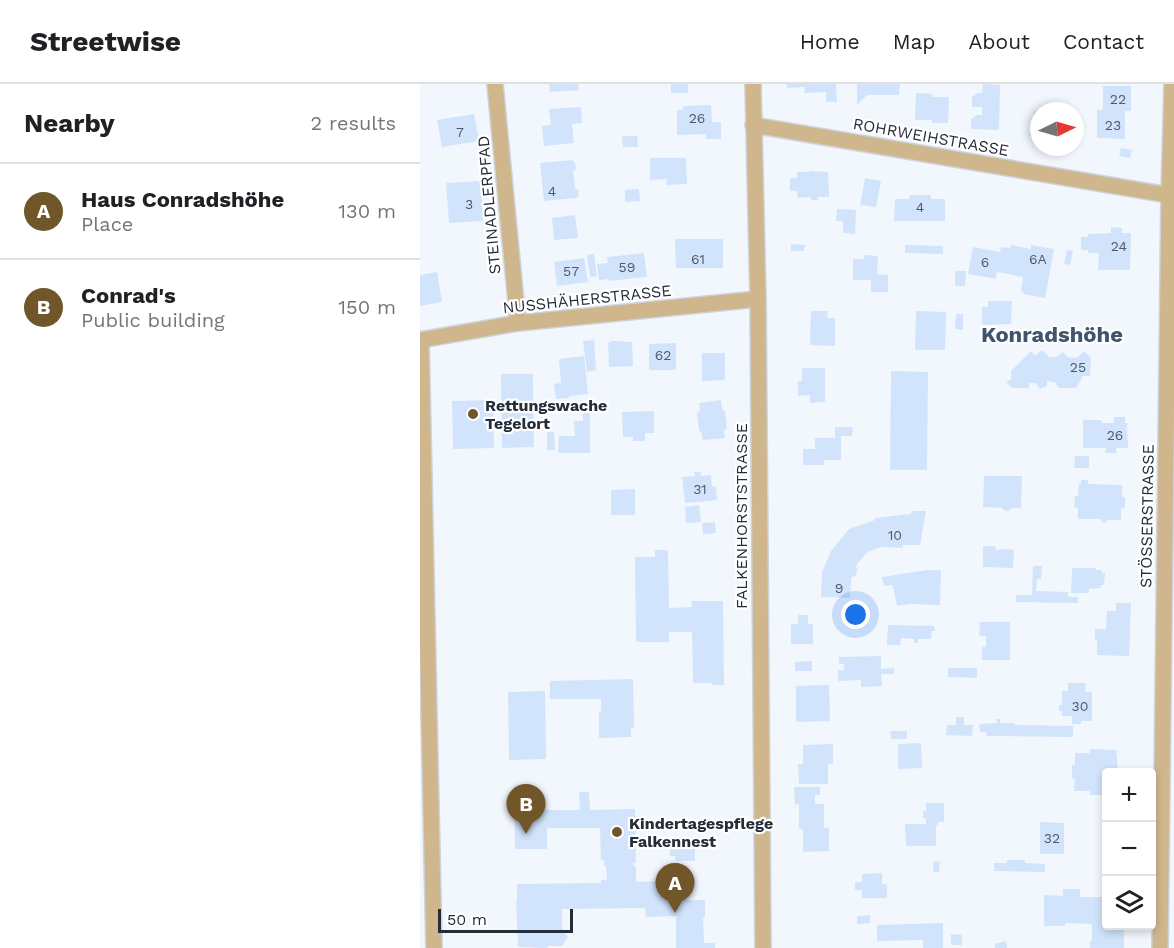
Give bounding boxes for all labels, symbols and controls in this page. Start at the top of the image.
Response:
text: Streetwise [30,25,181,58]
text: Home [800,29,860,54]
text: Map [893,29,936,54]
text: About [969,29,1030,54]
text: Contact [1063,29,1144,54]
house number: 22 [1110,91,1126,107]
north arrow [1030,102,1084,156]
text: Nearby [24,108,115,138]
house number: 26 [689,110,705,126]
text: 2 results [311,111,396,135]
street label: ROHRWEIHSTRASSE [852,114,1010,160]
house number: 23 [1105,117,1121,133]
house number: 7 [456,124,464,140]
street label: STEINADLERPFAD [473,135,505,275]
house number: 4 [548,183,556,199]
text: Haus Conradshöhe [81,187,284,212]
house number: 3 [465,196,473,212]
text: A [37,199,50,223]
text: 130 m [338,199,396,223]
house number: 4 [916,199,924,215]
text: Place [81,212,133,236]
house number: 24 [1111,238,1127,254]
house number: 61 [691,251,705,267]
house number: 6A [1029,251,1047,267]
house number: 6 [981,254,989,270]
house number: 59 [619,259,635,275]
house number: 57 [563,263,579,279]
street label: NUSSHÄHERSTRASSE [502,281,672,317]
text: Conrad's [81,283,176,308]
text: B [37,295,50,319]
text: 150 m [338,295,396,319]
text: Public building [81,308,225,332]
district label: Konradshöhe [981,322,1123,347]
house number: 62 [655,347,671,363]
house number: 25 [1070,359,1086,375]
place label: Rettungswache Tegelort [485,396,607,433]
marker: Rettungswache Tegelort [466,407,480,421]
street label: FALKENHORSTSTRASSE [732,423,751,609]
house number: 26 [1107,427,1123,443]
street label: STÖSSERSTRASSE [1136,444,1158,588]
house number: 31 [693,481,707,497]
house number: 10 [888,527,902,543]
house number: 9 [835,580,843,596]
your location [841,600,870,629]
house number: 30 [1072,698,1088,714]
map controls [1102,768,1156,930]
button: + [1102,768,1156,822]
pin: B [506,784,546,834]
place label: Kindertagespflege Falkennest [629,814,773,851]
button: − [1102,822,1156,876]
marker: Kindertagespflege Falkennest [610,825,624,839]
house number: 32 [1044,830,1060,846]
pin: A [656,864,694,913]
button: layers [1102,876,1156,930]
scale bar [438,906,573,934]
text: 50 m [447,910,487,929]

